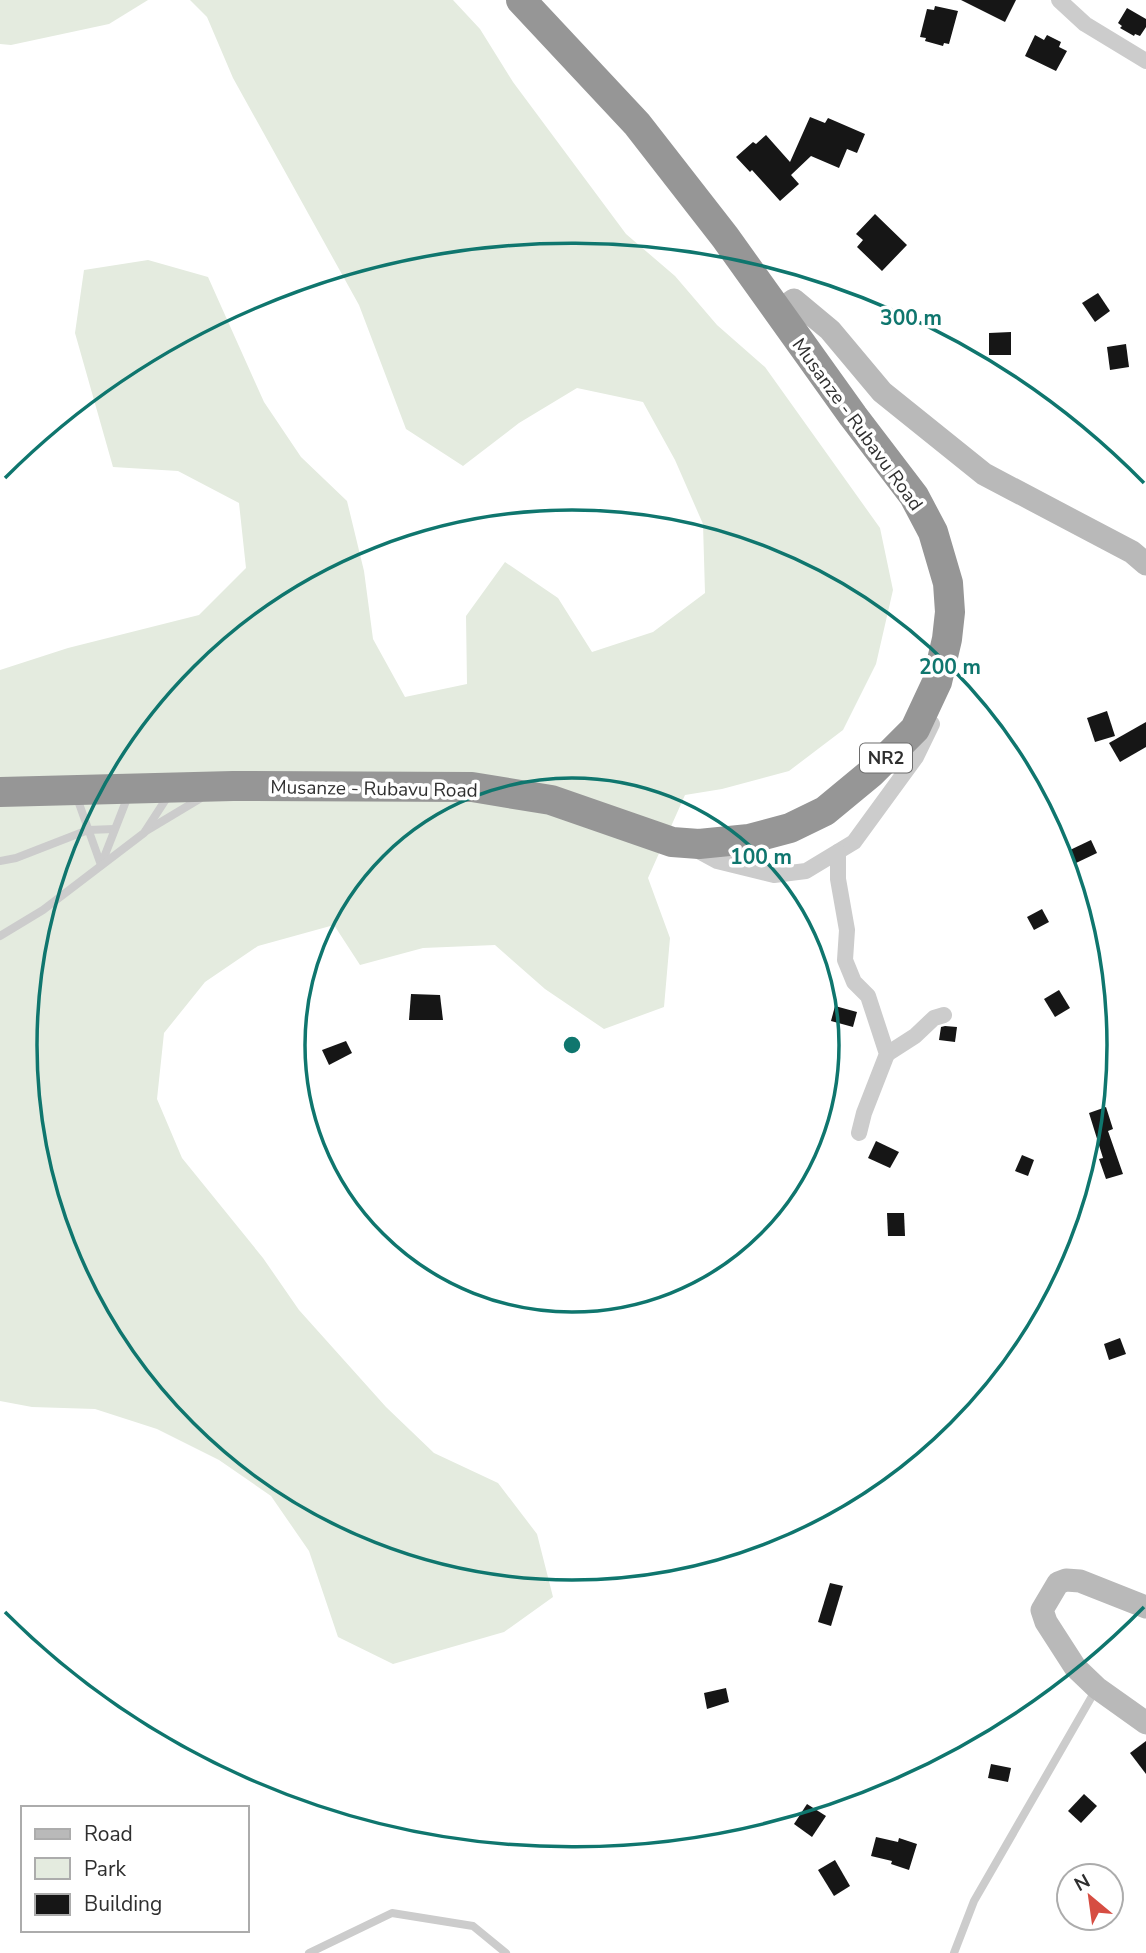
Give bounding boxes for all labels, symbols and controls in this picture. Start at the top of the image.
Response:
text: 300 m [880,304,942,332]
street label: Musanze - Rubavu Road [786,333,929,516]
text: 200 m [919,653,981,681]
road number: NR2 [860,744,912,772]
street label: Musanze - Rubavu Road [270,774,478,804]
text: 100 m [730,843,792,871]
centre of rings [560,1033,584,1057]
legend [21,1806,248,1932]
text: Road [84,1820,133,1848]
text: Park [84,1855,126,1883]
north arrow [1055,1862,1125,1932]
text: N [1070,1868,1095,1898]
text: Building [84,1890,162,1918]

